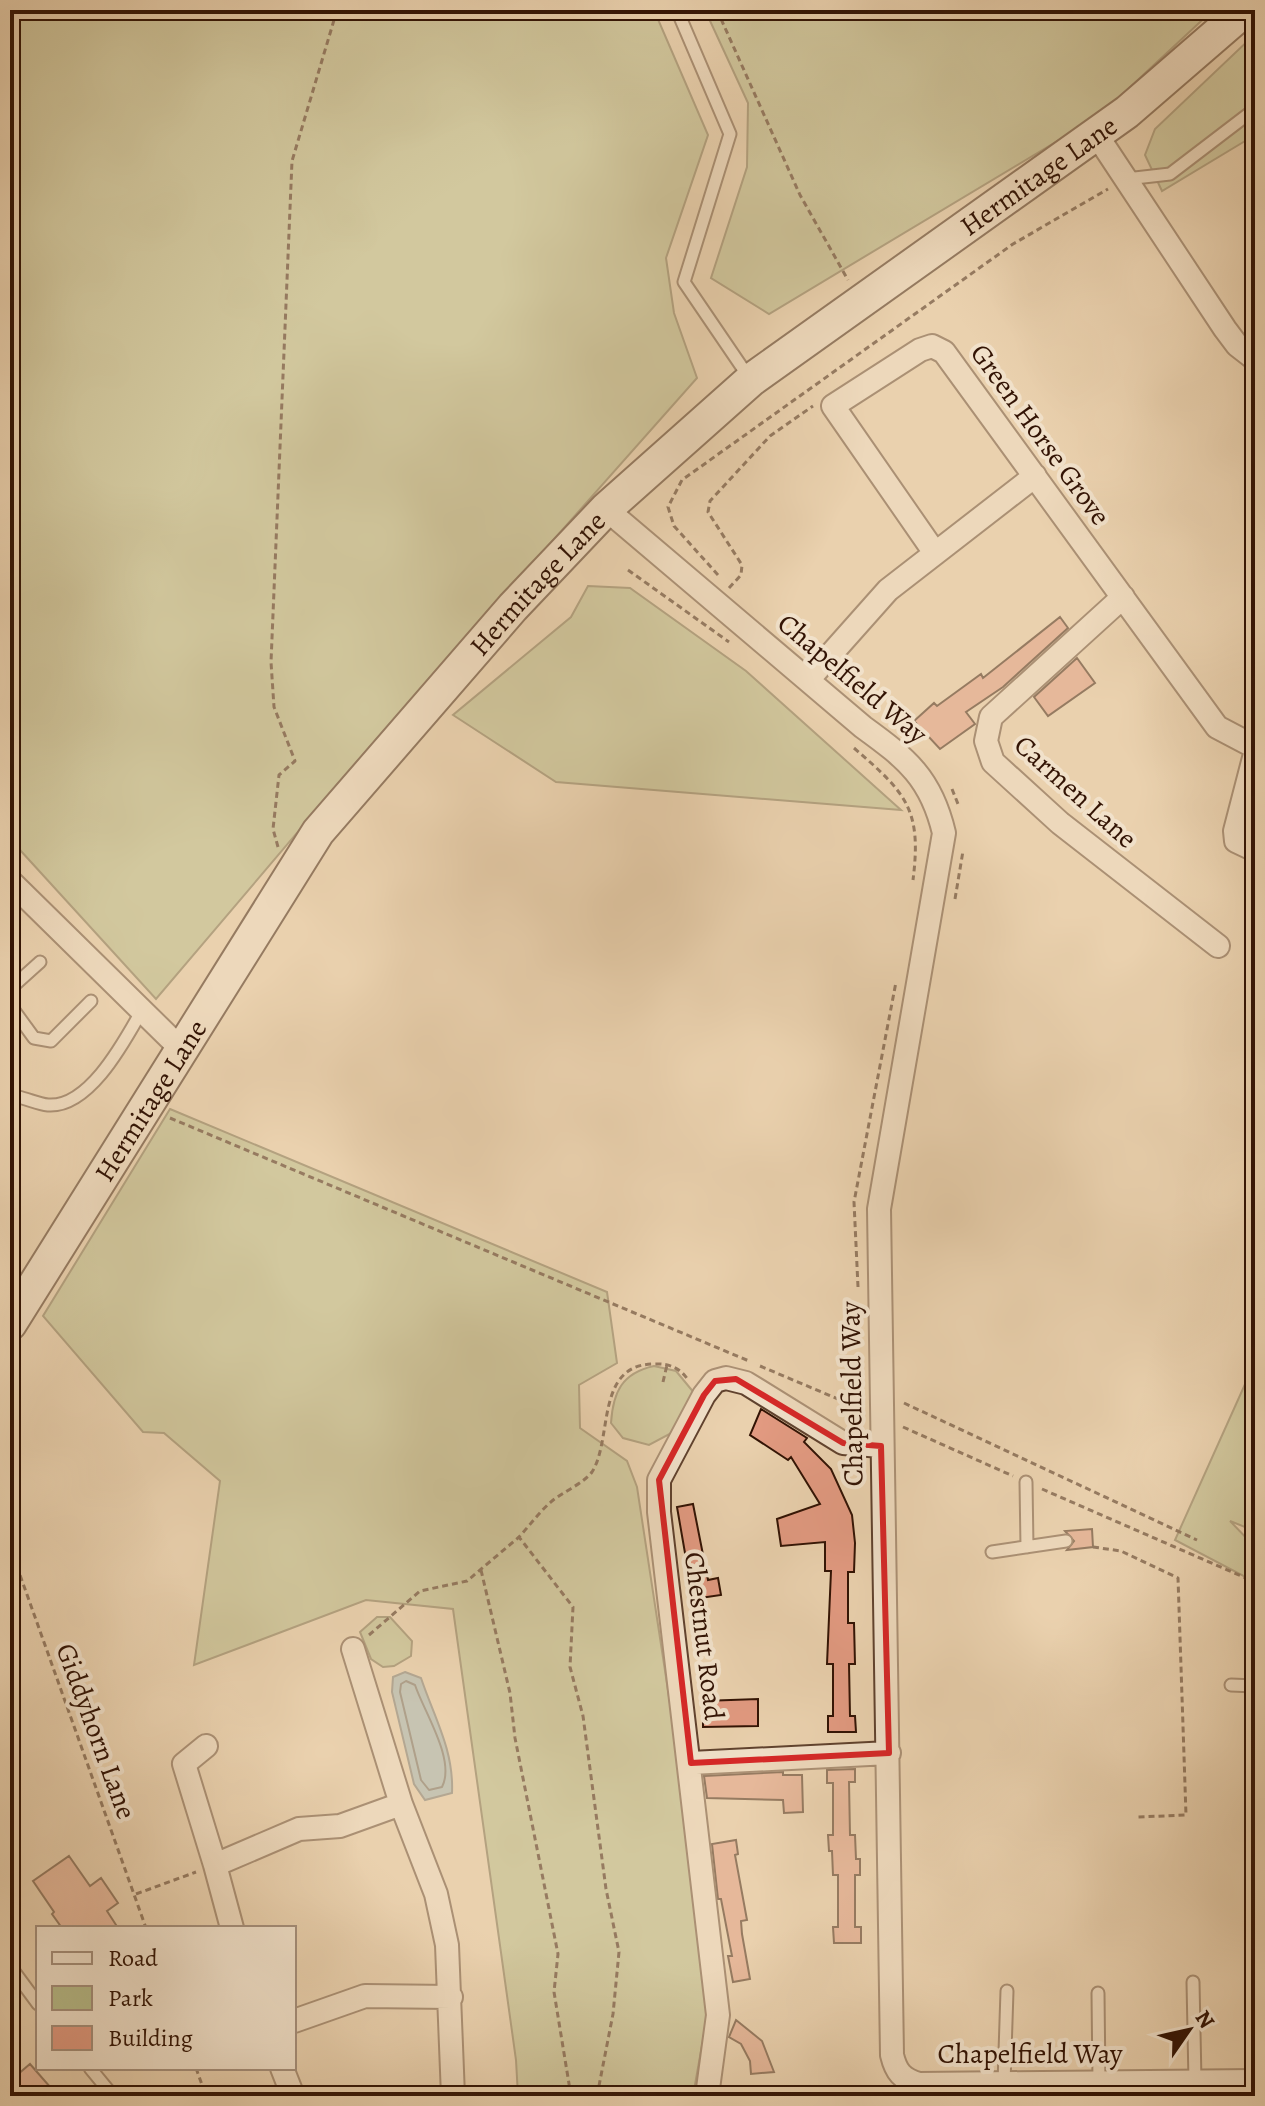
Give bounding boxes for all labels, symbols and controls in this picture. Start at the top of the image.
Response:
street label: Hermitage Lane [953,107,1125,245]
street label: Green Horse Grove [961,336,1119,533]
street label: Hermitage Lane [461,503,614,664]
street label: Chapelfield Way [769,605,936,753]
street label: Carmen Lane [1006,726,1145,857]
street label: Hermitage Lane [86,1012,216,1189]
street label: Chapelfield Way [831,1301,873,1487]
street label: Chestnut Road [675,1550,733,1723]
street label: Giddyhorn Lane [47,1638,145,1824]
legend [36,1926,296,2070]
text: Road [108,1942,158,1974]
text: Park [108,1982,153,2014]
north arrow [1149,1990,1229,2070]
text: N [1188,2004,1222,2034]
text: Building [108,2022,193,2054]
street label: Chapelfield Way [938,2035,1123,2073]

